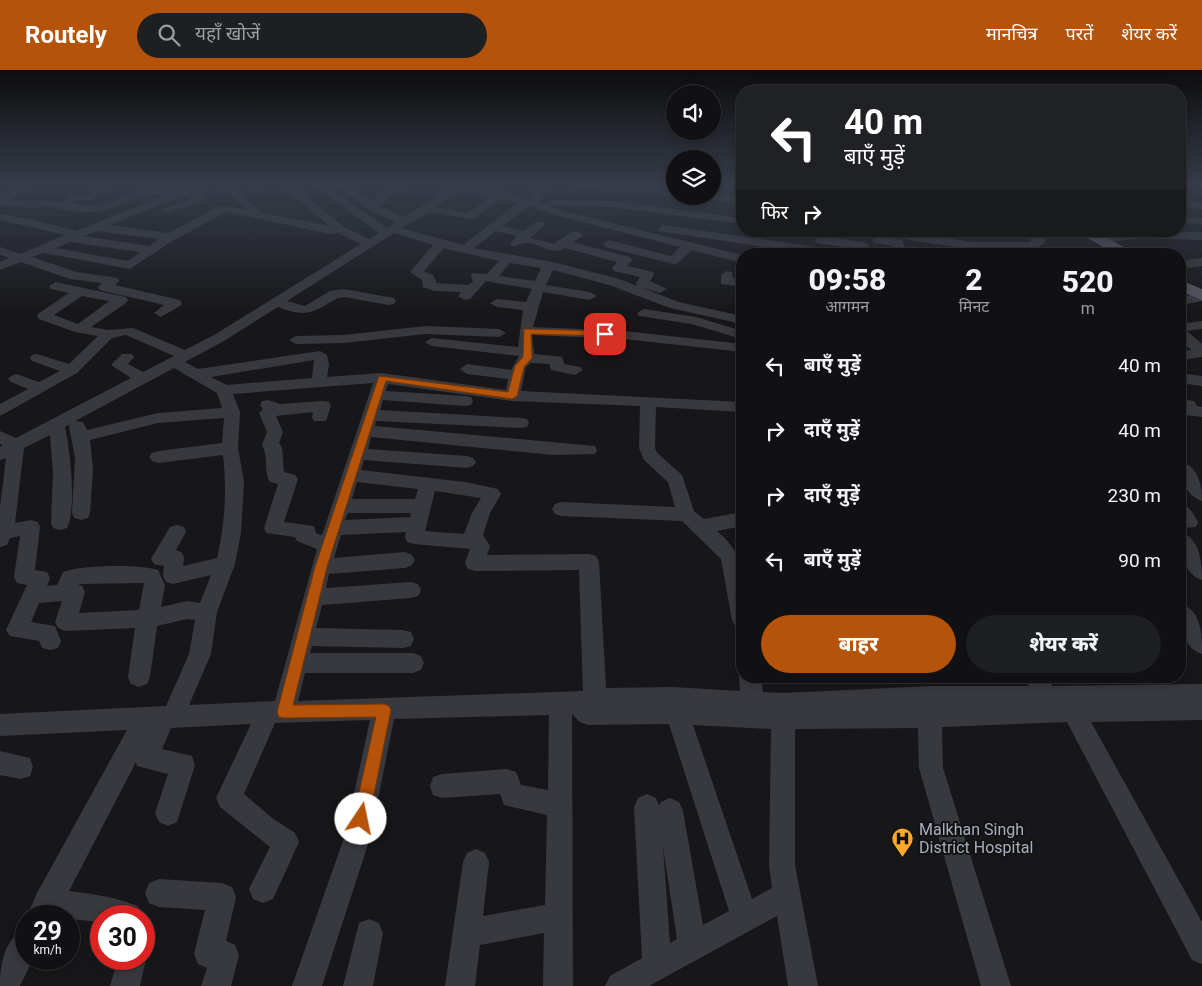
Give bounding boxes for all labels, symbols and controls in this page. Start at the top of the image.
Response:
search box [137,13,487,58]
text: Routely [25,21,107,49]
icon: search [155,21,183,49]
text: यहाँ खोजें [195,22,260,45]
text: मानचित्र [986,23,1037,44]
text: परतें [1065,23,1093,44]
text: शेयर करें [1121,23,1177,44]
map controls [666,85,721,205]
button: sound [666,85,721,140]
text: 40 m [844,102,923,143]
icon: left [761,105,826,170]
text: बाएँ मुड़ें [844,144,905,169]
button: layers [666,150,721,205]
icon: right [798,200,826,228]
text: फिर [761,201,788,224]
text: 09:58 [808,262,886,297]
text: 2 [965,262,983,297]
text: 520 [1062,264,1114,299]
text: आगमन [825,297,869,316]
text: मिनट [959,297,989,316]
text: m [1081,299,1095,318]
pin [584,313,626,355]
icon: arrive [591,320,619,348]
icon: left [761,352,789,380]
text: बाएँ मुड़ें [804,353,861,376]
text: 40 m [1118,354,1161,377]
icon: right [761,417,789,445]
text: दाएँ मुड़ें [804,418,860,441]
text: 40 m [1118,419,1161,442]
icon: right [761,482,789,510]
text: दाएँ मुड़ें [804,483,860,506]
text: 230 m [1108,484,1161,507]
icon: left [761,547,789,575]
text: बाएँ मुड़ें [804,548,861,571]
text: 90 m [1118,549,1161,572]
button: बाहर [761,615,956,673]
button: शेयर करें [966,615,1161,673]
position arrow [334,792,386,844]
place label: Malkhan Singh District Hospital [919,820,1033,857]
hospital icon: Malkhan Singh District Hospital [891,826,915,857]
speed limit sign: 30 [90,905,155,970]
text: 29 [33,917,62,946]
text: km/h [33,943,62,957]

